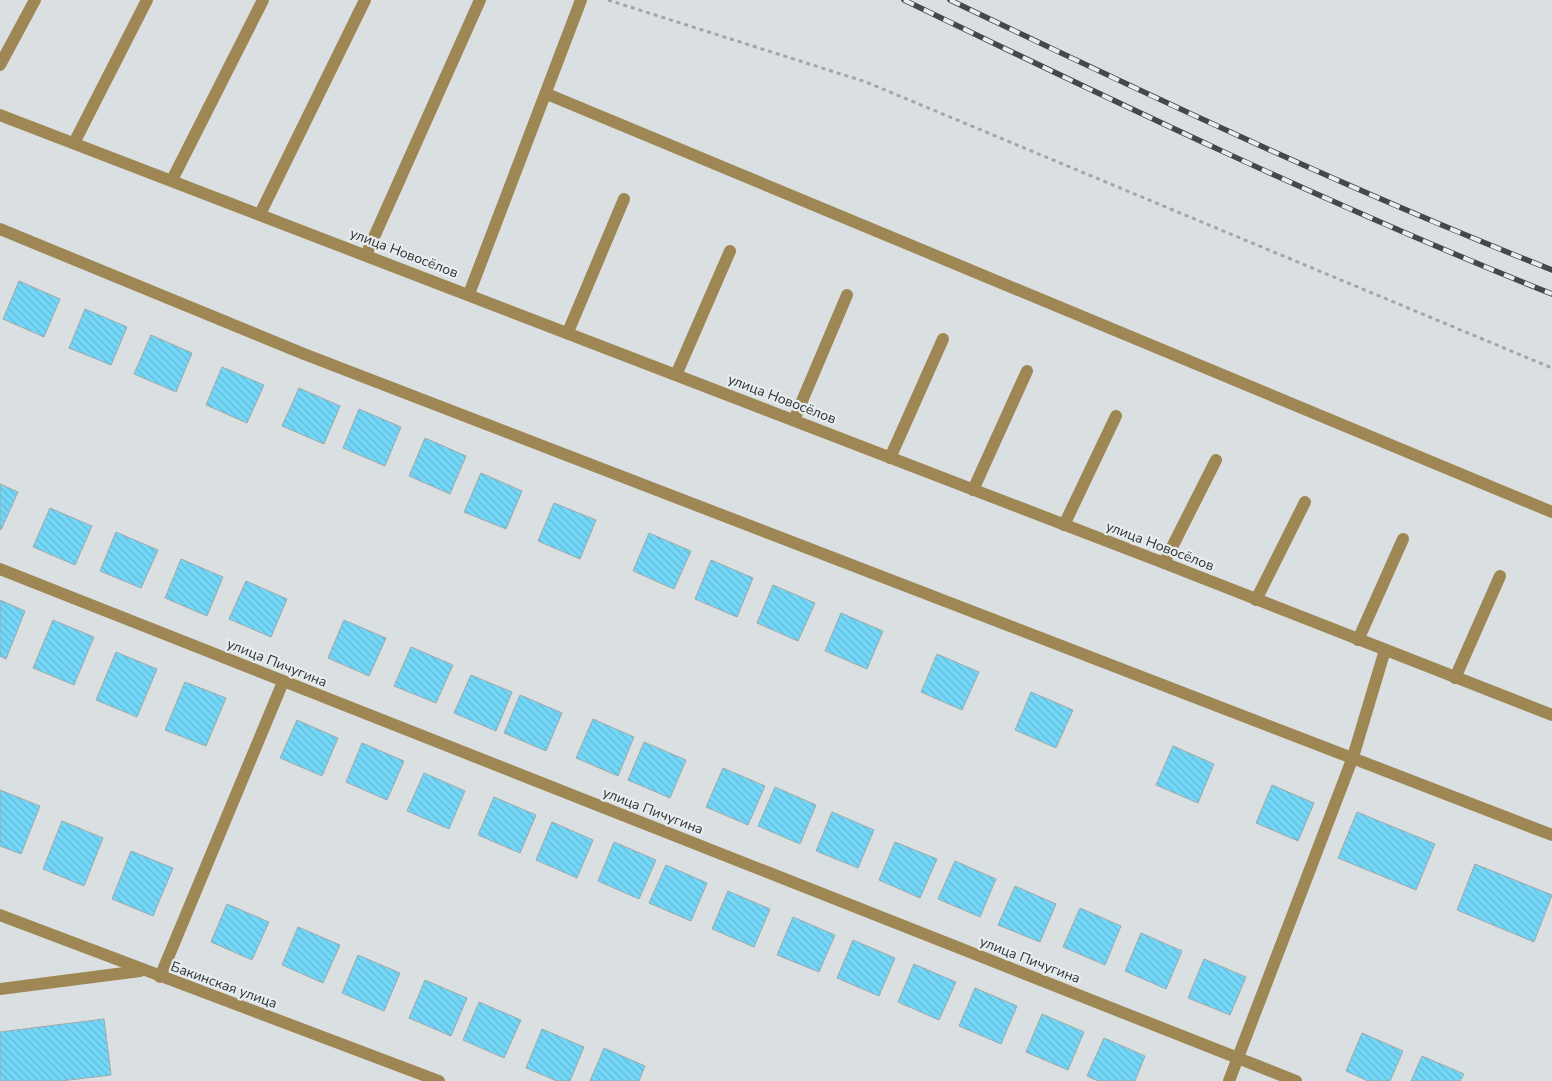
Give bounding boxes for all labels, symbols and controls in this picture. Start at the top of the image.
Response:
street label: улица Новосёлов [347,224,461,283]
street label: улица Новосёлов [725,370,839,429]
street label: улица Новосёлов [1103,517,1217,576]
street label: улица Пичугина [224,634,330,692]
street label: улица Пичугина [600,783,706,839]
street label: улица Пичугина [977,932,1083,988]
street label: Бакинская улица [168,957,280,1013]

